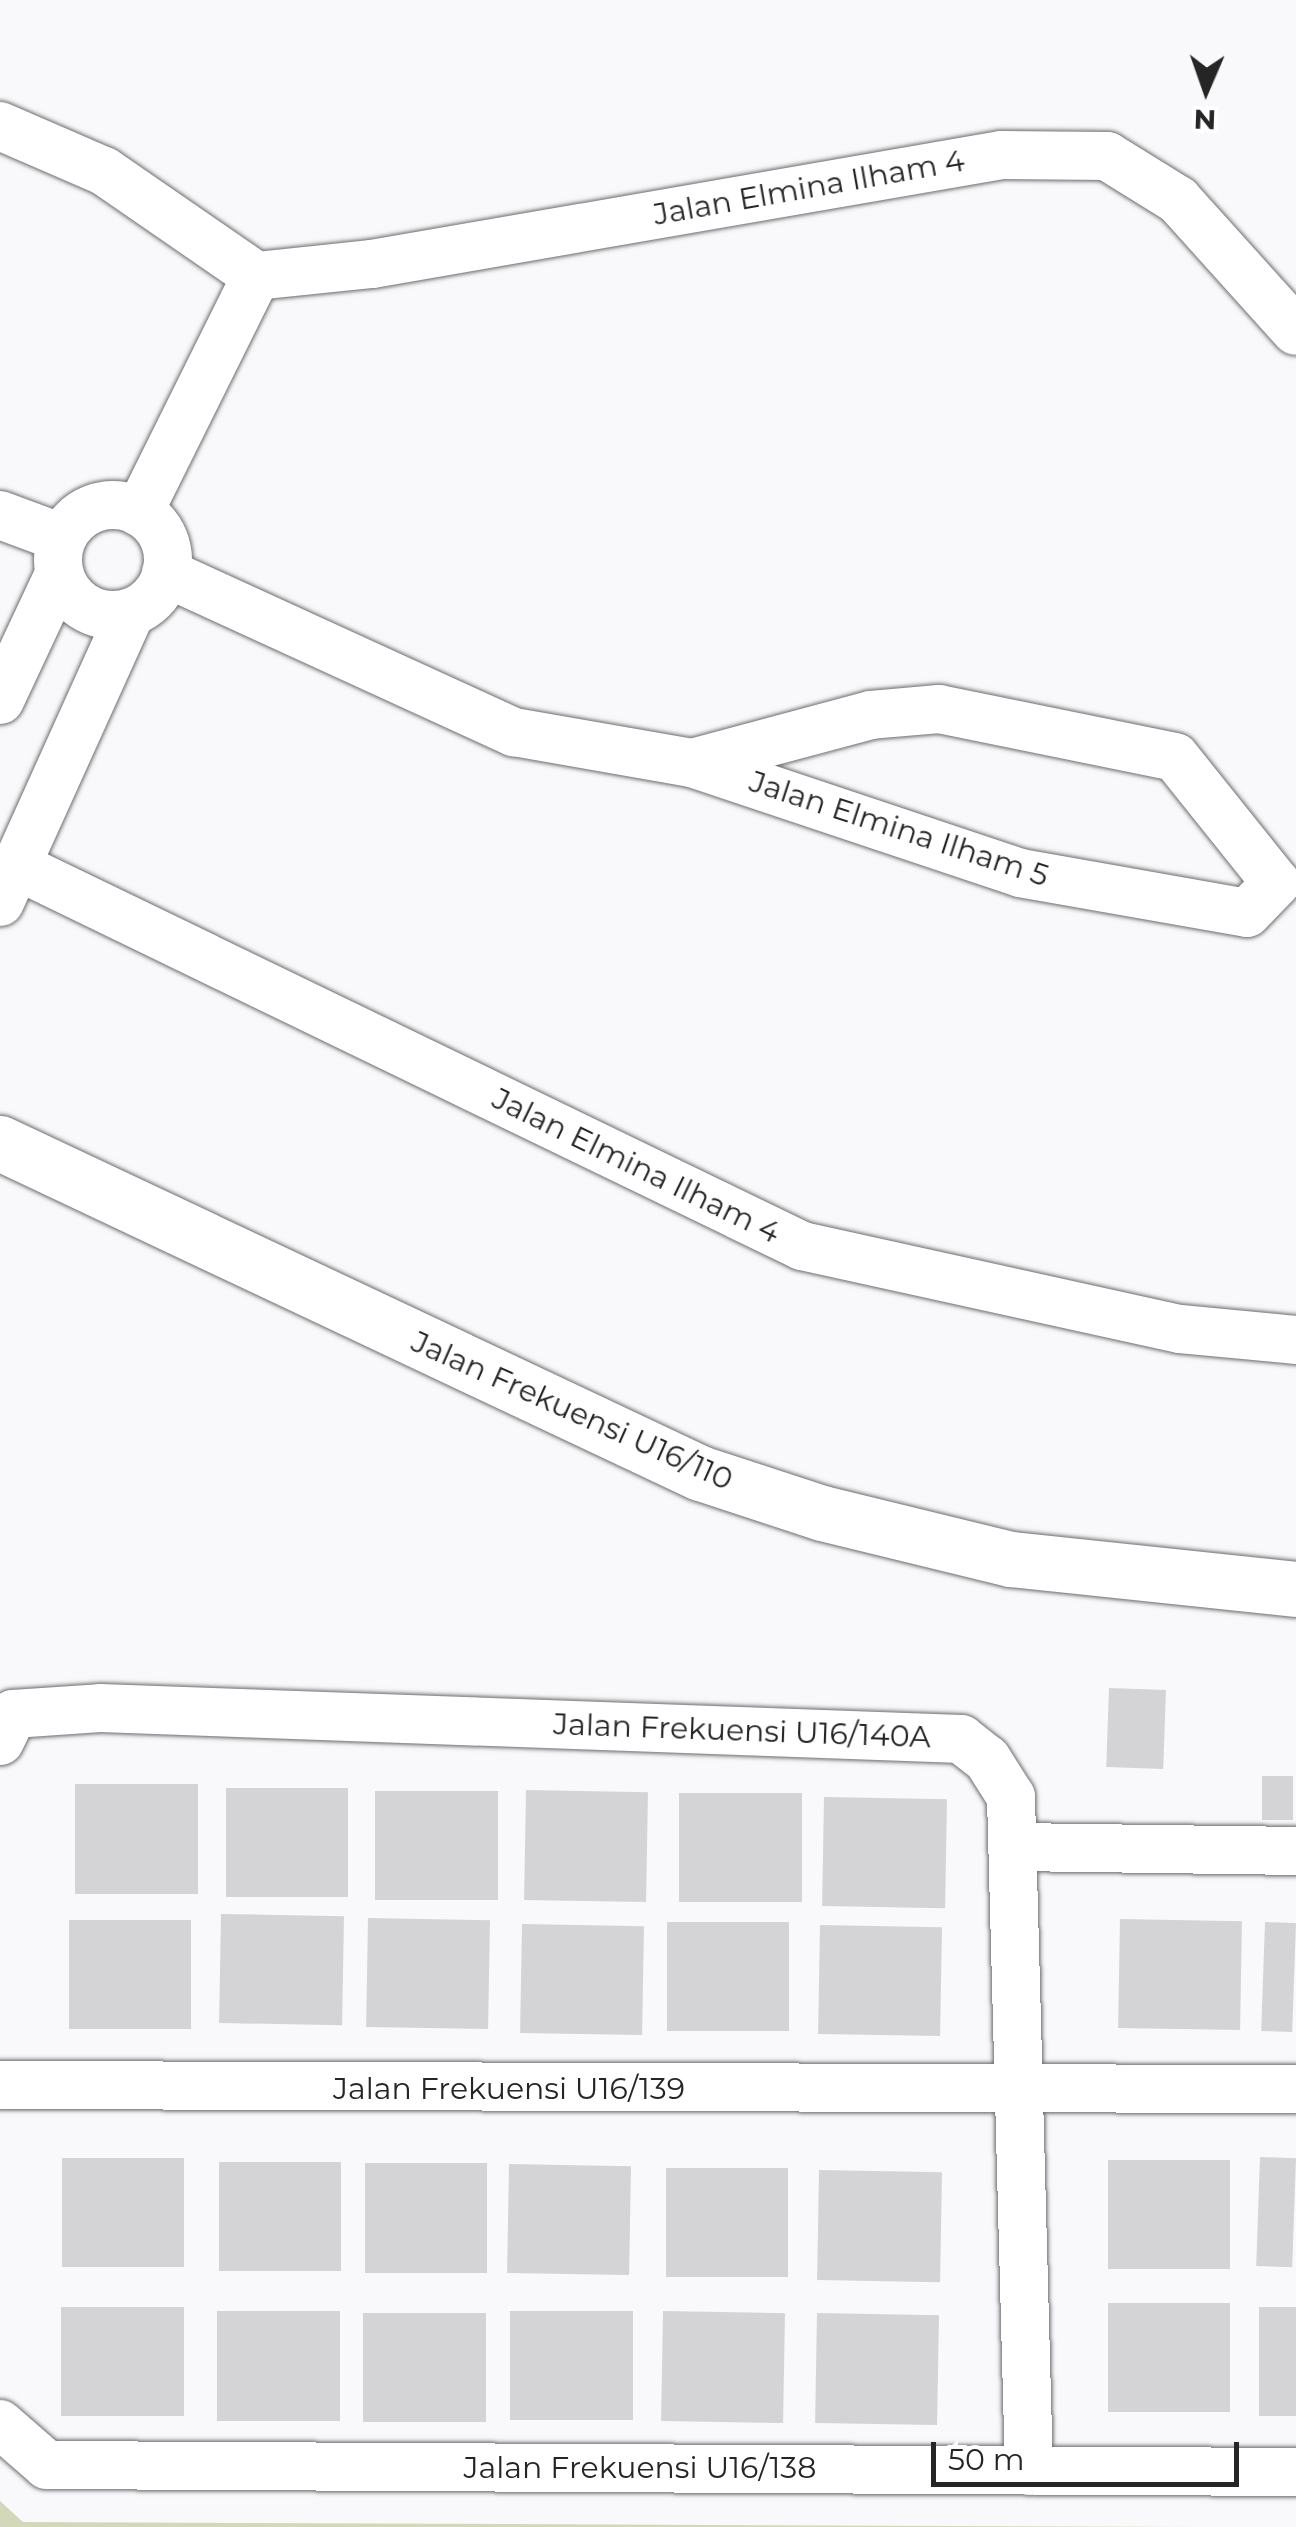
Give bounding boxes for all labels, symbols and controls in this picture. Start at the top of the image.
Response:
north arrow [1156,40,1256,140]
text: N [1193,103,1217,137]
street label: Jalan Elmina Ilham 4 [651,143,967,233]
street label: Jalan Elmina Ilham 5 [745,764,1053,894]
street label: Jalan Elmina Ilham 4 [486,1081,786,1251]
street label: Jalan Frekuensi U16/110 [406,1324,738,1498]
street label: Jalan Frekuensi U16/140A [553,1706,931,1756]
street label: Jalan Frekuensi U16/139 [333,2071,685,2107]
scale bar [936,2422,1244,2484]
text: 50 m [948,2441,1025,2478]
street label: Jalan Frekuensi U16/138 [464,2450,816,2486]

